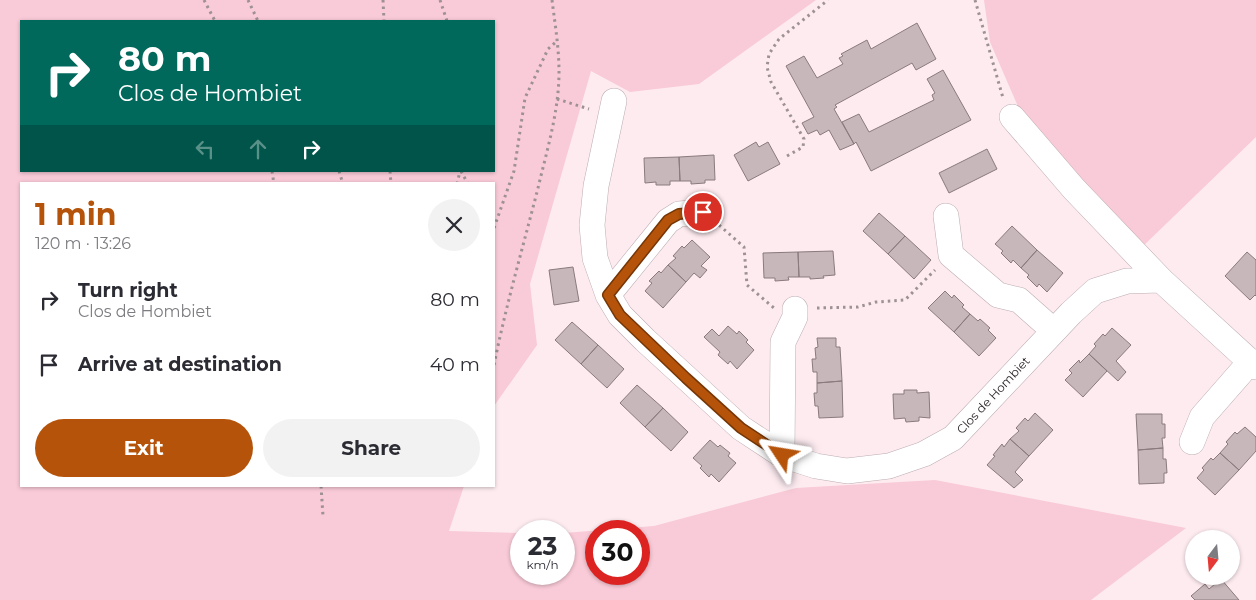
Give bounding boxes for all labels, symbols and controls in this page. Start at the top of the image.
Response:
text: 80 m [118,37,212,80]
icon: right [35,40,100,105]
text: Clos de Hombiet [118,80,302,107]
icon: left [191,135,219,163]
icon: ahead [244,135,272,163]
icon: right [297,135,325,163]
pin [682,191,724,233]
text: 1 min [35,196,116,233]
icon: arrive [689,198,717,226]
button: close [428,199,480,251]
text: 120 m · 13:26 [35,234,131,253]
text: Turn right [78,279,178,302]
icon: right [35,286,63,314]
text: 80 m [430,288,480,311]
text: Clos de Hombiet [78,302,212,321]
icon: arrive [35,351,63,379]
text: Arrive at destination [78,353,282,376]
text: 40 m [430,353,480,376]
street label: Clos de Hombiet [953,353,1033,437]
button: Exit [35,419,253,477]
button: Share [263,419,480,477]
position arrow [755,428,807,480]
speed limit sign: 30 [585,520,650,585]
north arrow [1185,530,1240,585]
map controls [1185,530,1240,585]
text: 23 [528,531,557,561]
text: km/h [526,557,559,572]

